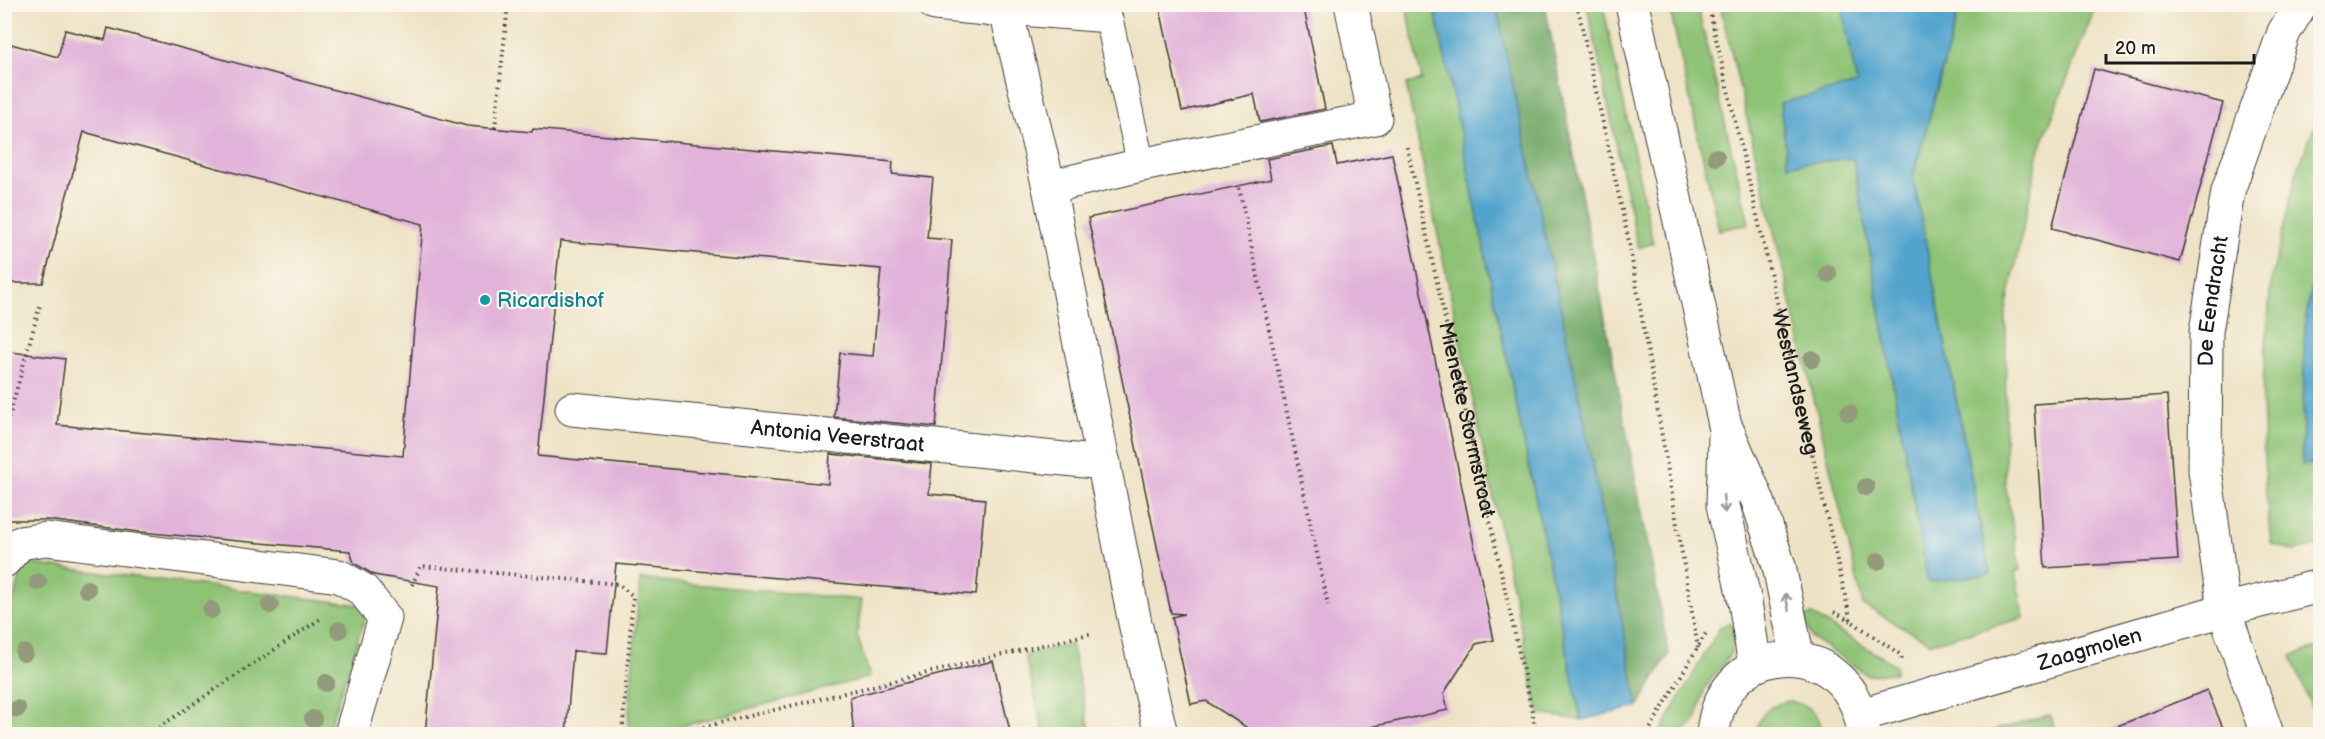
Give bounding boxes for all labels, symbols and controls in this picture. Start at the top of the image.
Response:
scale bar [2106,27,2254,65]
text: 20 m [2115,38,2156,59]
street label: De Eendracht [2194,233,2234,366]
place label: Ricardishof [497,288,605,313]
marker: Ricardishof [478,293,492,307]
street label: Westlandseweg [1766,307,1824,458]
street label: Mienette Stormstraat [1433,319,1501,520]
street label: Antonia Veerstraat [750,415,926,458]
one-way arrow [1719,494,1730,514]
one-way arrow [1780,593,1792,612]
street label: Zaagmolen [2034,622,2145,676]

